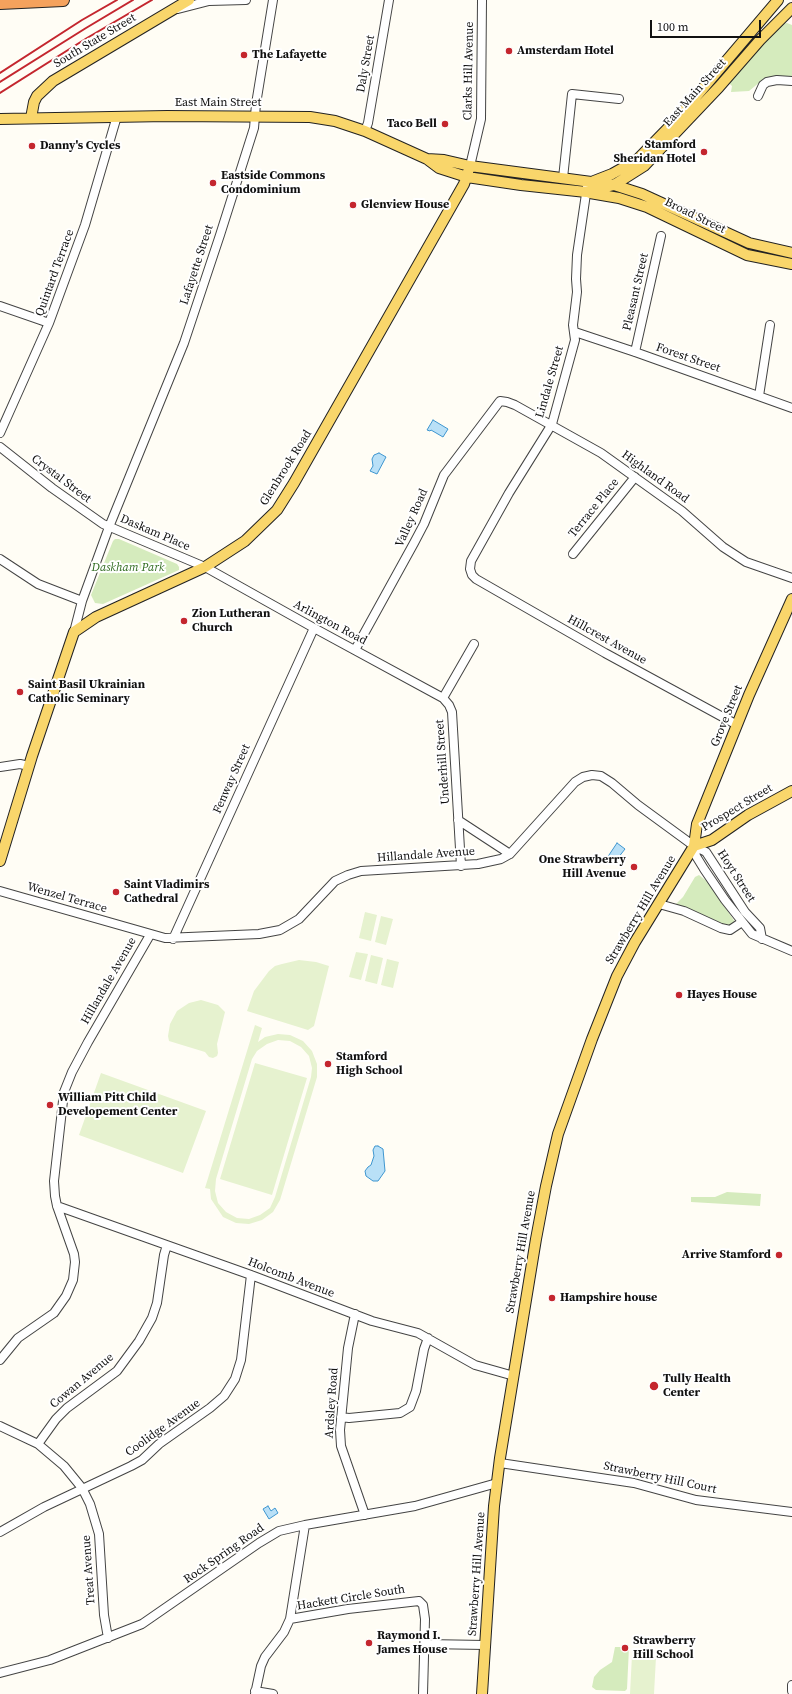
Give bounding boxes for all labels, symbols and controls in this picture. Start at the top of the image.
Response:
street label: South State Street [51,11,139,71]
scale bar [652,12,763,38]
text: 100 m [657,19,689,35]
street label: Clarks Hill Avenue [461,21,477,121]
street label: Daly Street [354,34,378,94]
place label: Amsterdam Hotel [517,44,614,58]
marker: Amsterdam Hotel [504,46,514,56]
place label: The Lafayette [252,48,327,62]
marker: The Lafayette [239,50,249,60]
street label: East Main Street [661,56,729,130]
street label: East Main Street [175,96,261,110]
place label: Taco Bell [387,117,437,131]
marker: Taco Bell [440,119,450,129]
place label: Stamford Sheridan Hotel [613,138,696,166]
place label: Danny's Cycles [40,139,120,153]
marker: Danny's Cycles [27,141,37,151]
marker: Stamford Sheridan Hotel [699,147,709,157]
place label: Eastside Commons Condominium [221,169,325,197]
marker: Eastside Commons Condominium [208,178,218,188]
street label: Broad Street [662,195,728,237]
place label: Glenview House [361,198,449,212]
marker: Glenview House [348,200,358,210]
street label: Lafayette Street [177,223,217,307]
street label: Quintard Terrace [33,228,77,318]
street label: Pleasant Street [620,252,652,332]
street label: Forest Street [654,340,722,376]
street label: Lindale Street [533,344,567,420]
street label: Glenbrook Road [257,427,315,509]
street label: Highland Road [618,448,692,506]
street label: Crystal Street [28,452,94,506]
street label: Terrace Place [566,475,622,541]
street label: Valley Road [393,487,431,549]
street label: Daskam Place [118,512,192,554]
park label: Daskham Park [92,561,164,575]
street label: Arlington Road [291,598,369,648]
place label: Zion Lutheran Church [192,607,270,635]
street label: Hillcrest Avenue [565,612,649,668]
marker: Zion Lutheran Church [179,616,189,626]
place label: Saint Basil Ukrainian Catholic Seminary [28,678,145,706]
street label: Grove Street [708,683,746,749]
marker: Saint Basil Ukrainian Catholic Seminary [15,687,25,697]
street label: Underhill Street [433,719,453,805]
street label: Fenway Street [210,742,254,816]
street label: Prospect Street [699,781,775,835]
street label: Hillandale Avenue [377,844,475,866]
street label: Hoyt Street [714,847,758,905]
place label: One Strawberry Hill Avenue [539,853,626,881]
street label: Strawberry Hill Avenue [603,853,679,967]
marker: One Strawberry Hill Avenue [629,862,639,872]
place label: Saint Vladimirs Cathedral [124,878,209,906]
street label: Wenzel Terrace [25,880,109,916]
marker: Saint Vladimirs Cathedral [111,887,121,897]
street label: Hillandale Avenue [78,935,140,1027]
place label: Hayes House [687,988,757,1002]
marker: Hayes House [674,990,684,1000]
place label: Stamford High School [336,1050,403,1078]
marker: Stamford High School [323,1059,333,1069]
place label: William Pitt Child Developement Center [58,1091,177,1119]
marker: William Pitt Child Developement Center [45,1100,55,1110]
street label: Strawberry Hill Avenue [503,1190,539,1314]
place label: Arrive Stamford [682,1248,771,1262]
marker: Arrive Stamford [774,1250,784,1260]
street label: Holcomb Avenue [246,1255,336,1301]
place label: Hampshire house [560,1291,657,1305]
marker: Hampshire house [547,1293,557,1303]
street label: Cowan Avenue [47,1350,117,1412]
street label: Ardsley Road [322,1367,342,1439]
place label: Tully Health Center [663,1372,731,1400]
marker: Tully Health Center [648,1380,660,1392]
street label: Coolidge Avenue [123,1396,203,1460]
street label: Strawberry Hill Court [602,1459,718,1497]
street label: Strawberry Hill Avenue [465,1512,489,1636]
street label: Rock Spring Road [181,1521,267,1587]
street label: Treat Avenue [79,1535,99,1605]
street label: Hackett Circle South [296,1582,406,1614]
place label: Raymond I. James House [377,1629,447,1657]
place label: Strawberry Hill School [633,1634,696,1662]
marker: Raymond I. James House [364,1638,374,1648]
marker: Strawberry Hill School [620,1643,630,1653]

